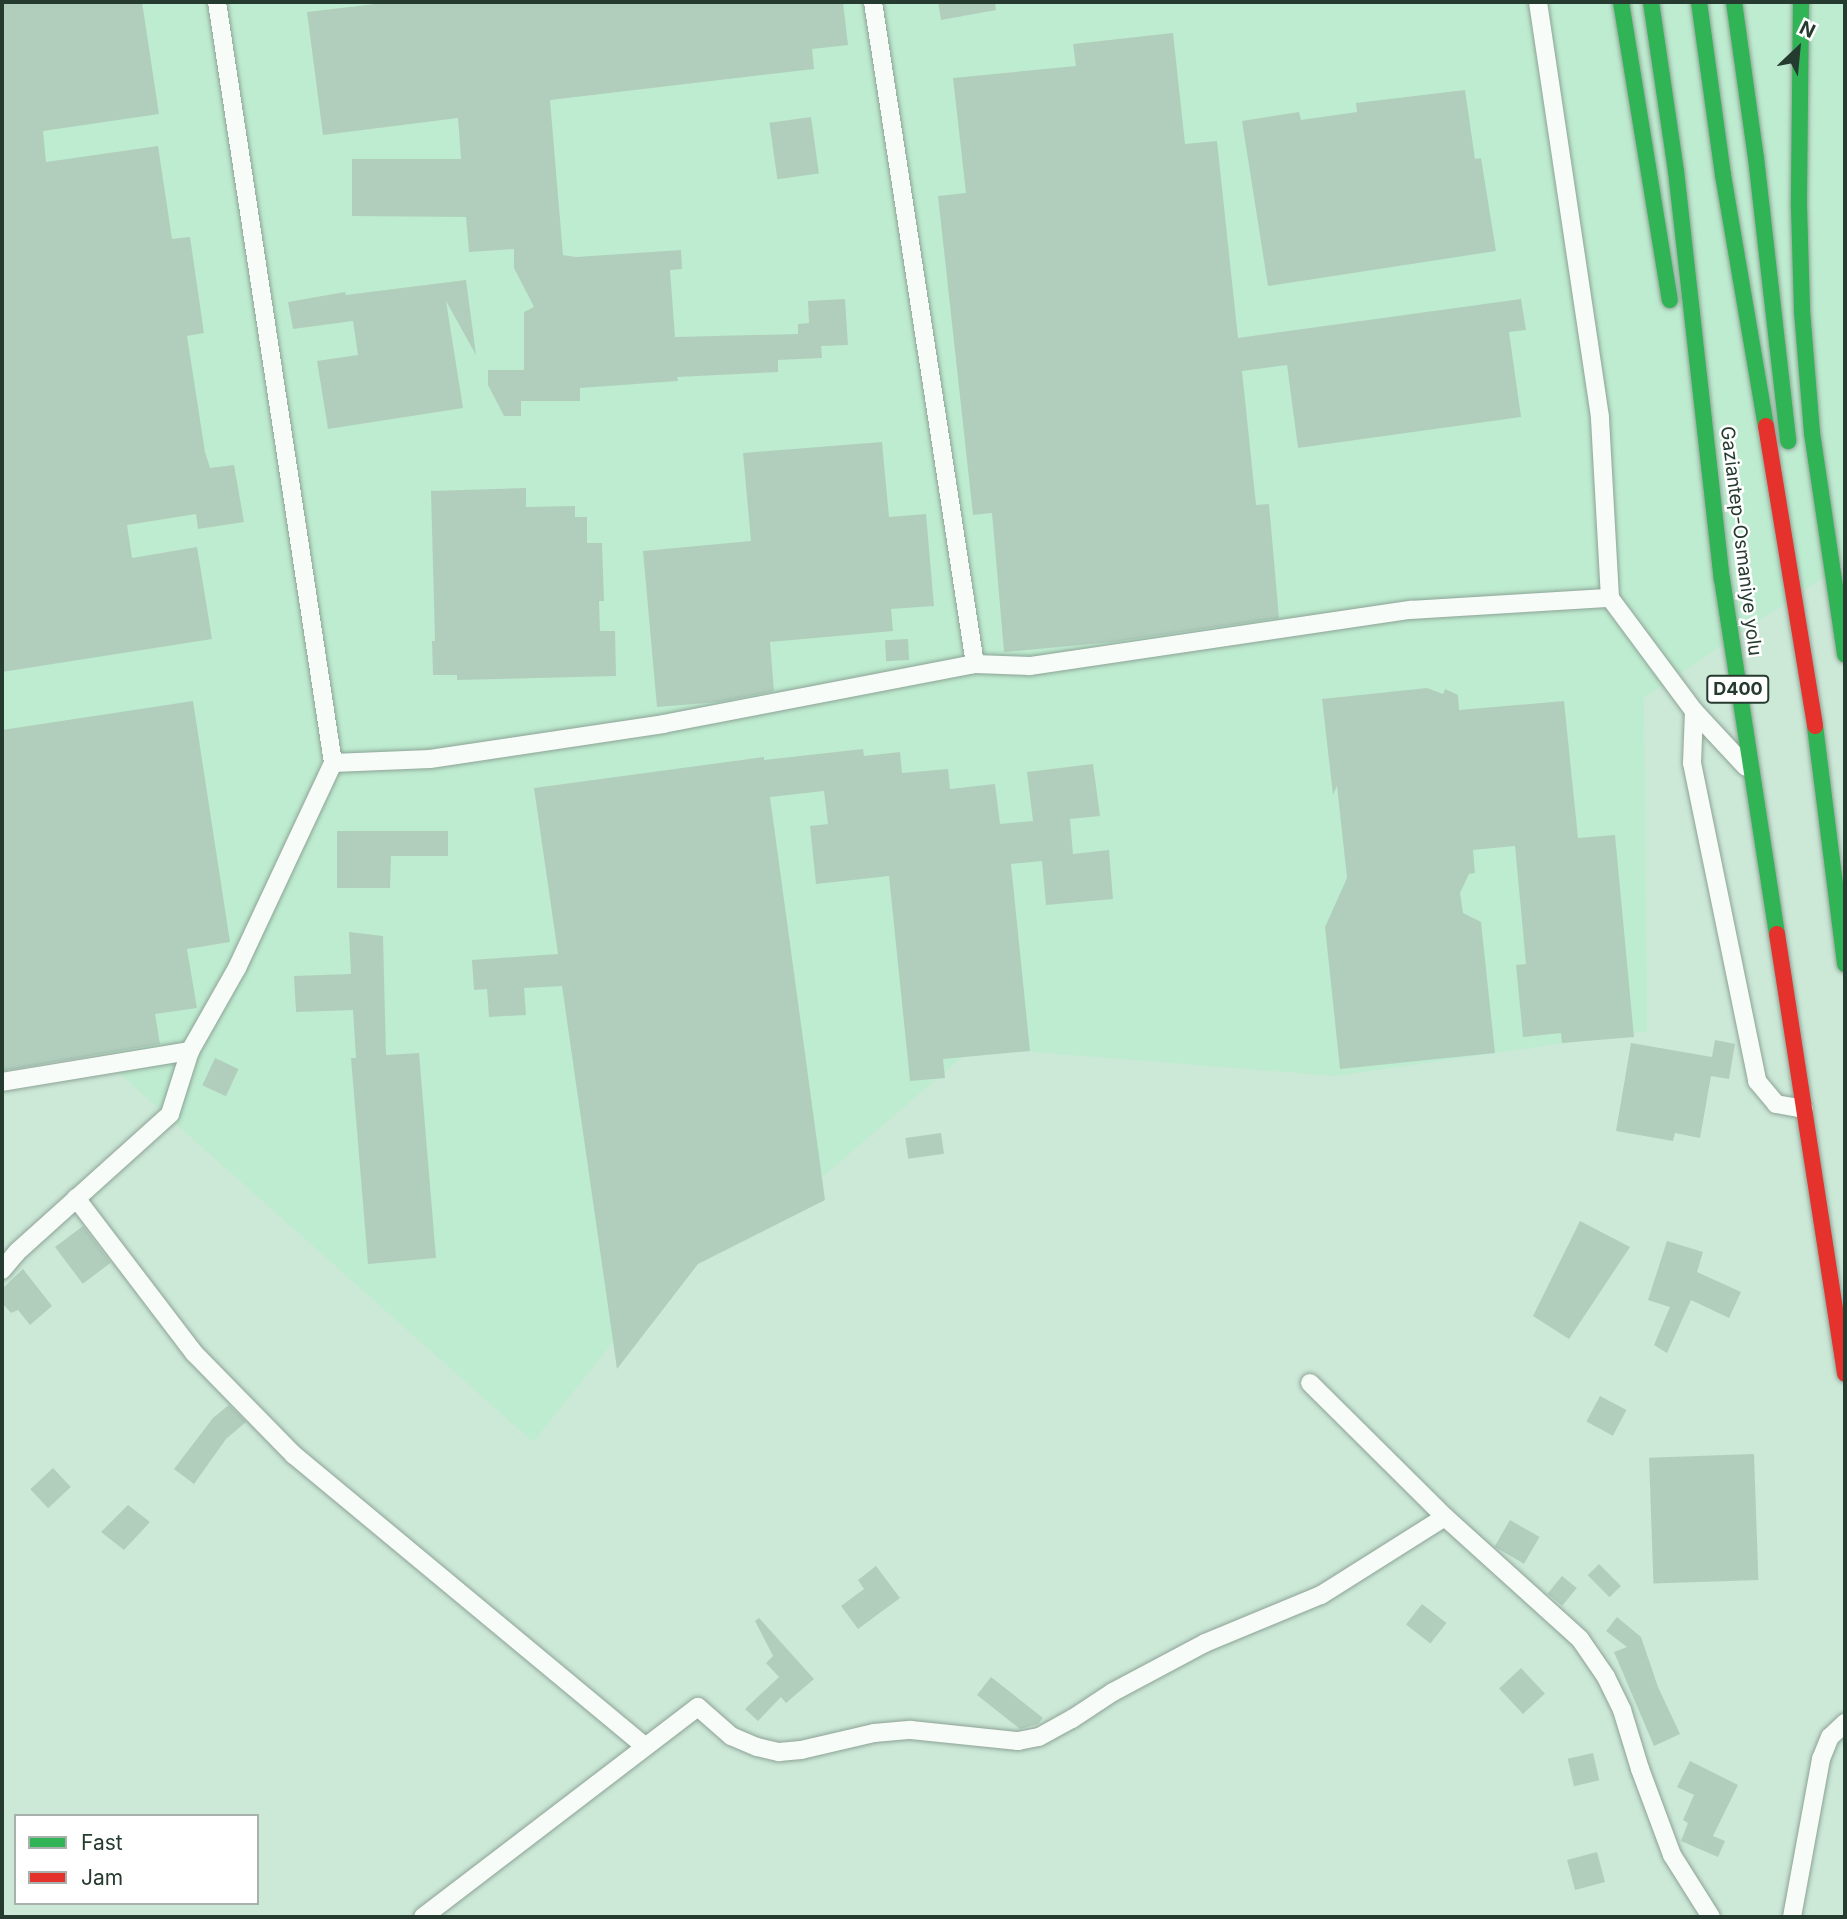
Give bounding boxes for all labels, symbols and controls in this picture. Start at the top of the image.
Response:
north arrow [1763,14,1833,84]
text: N [1796,16,1819,43]
street label: Gaziantep-Osmaniye yolu [1716,425,1766,657]
road number: D400 [1705,674,1771,704]
legend [14,1814,259,1905]
text: Fast [81,1830,123,1855]
text: Jam [81,1865,123,1890]

